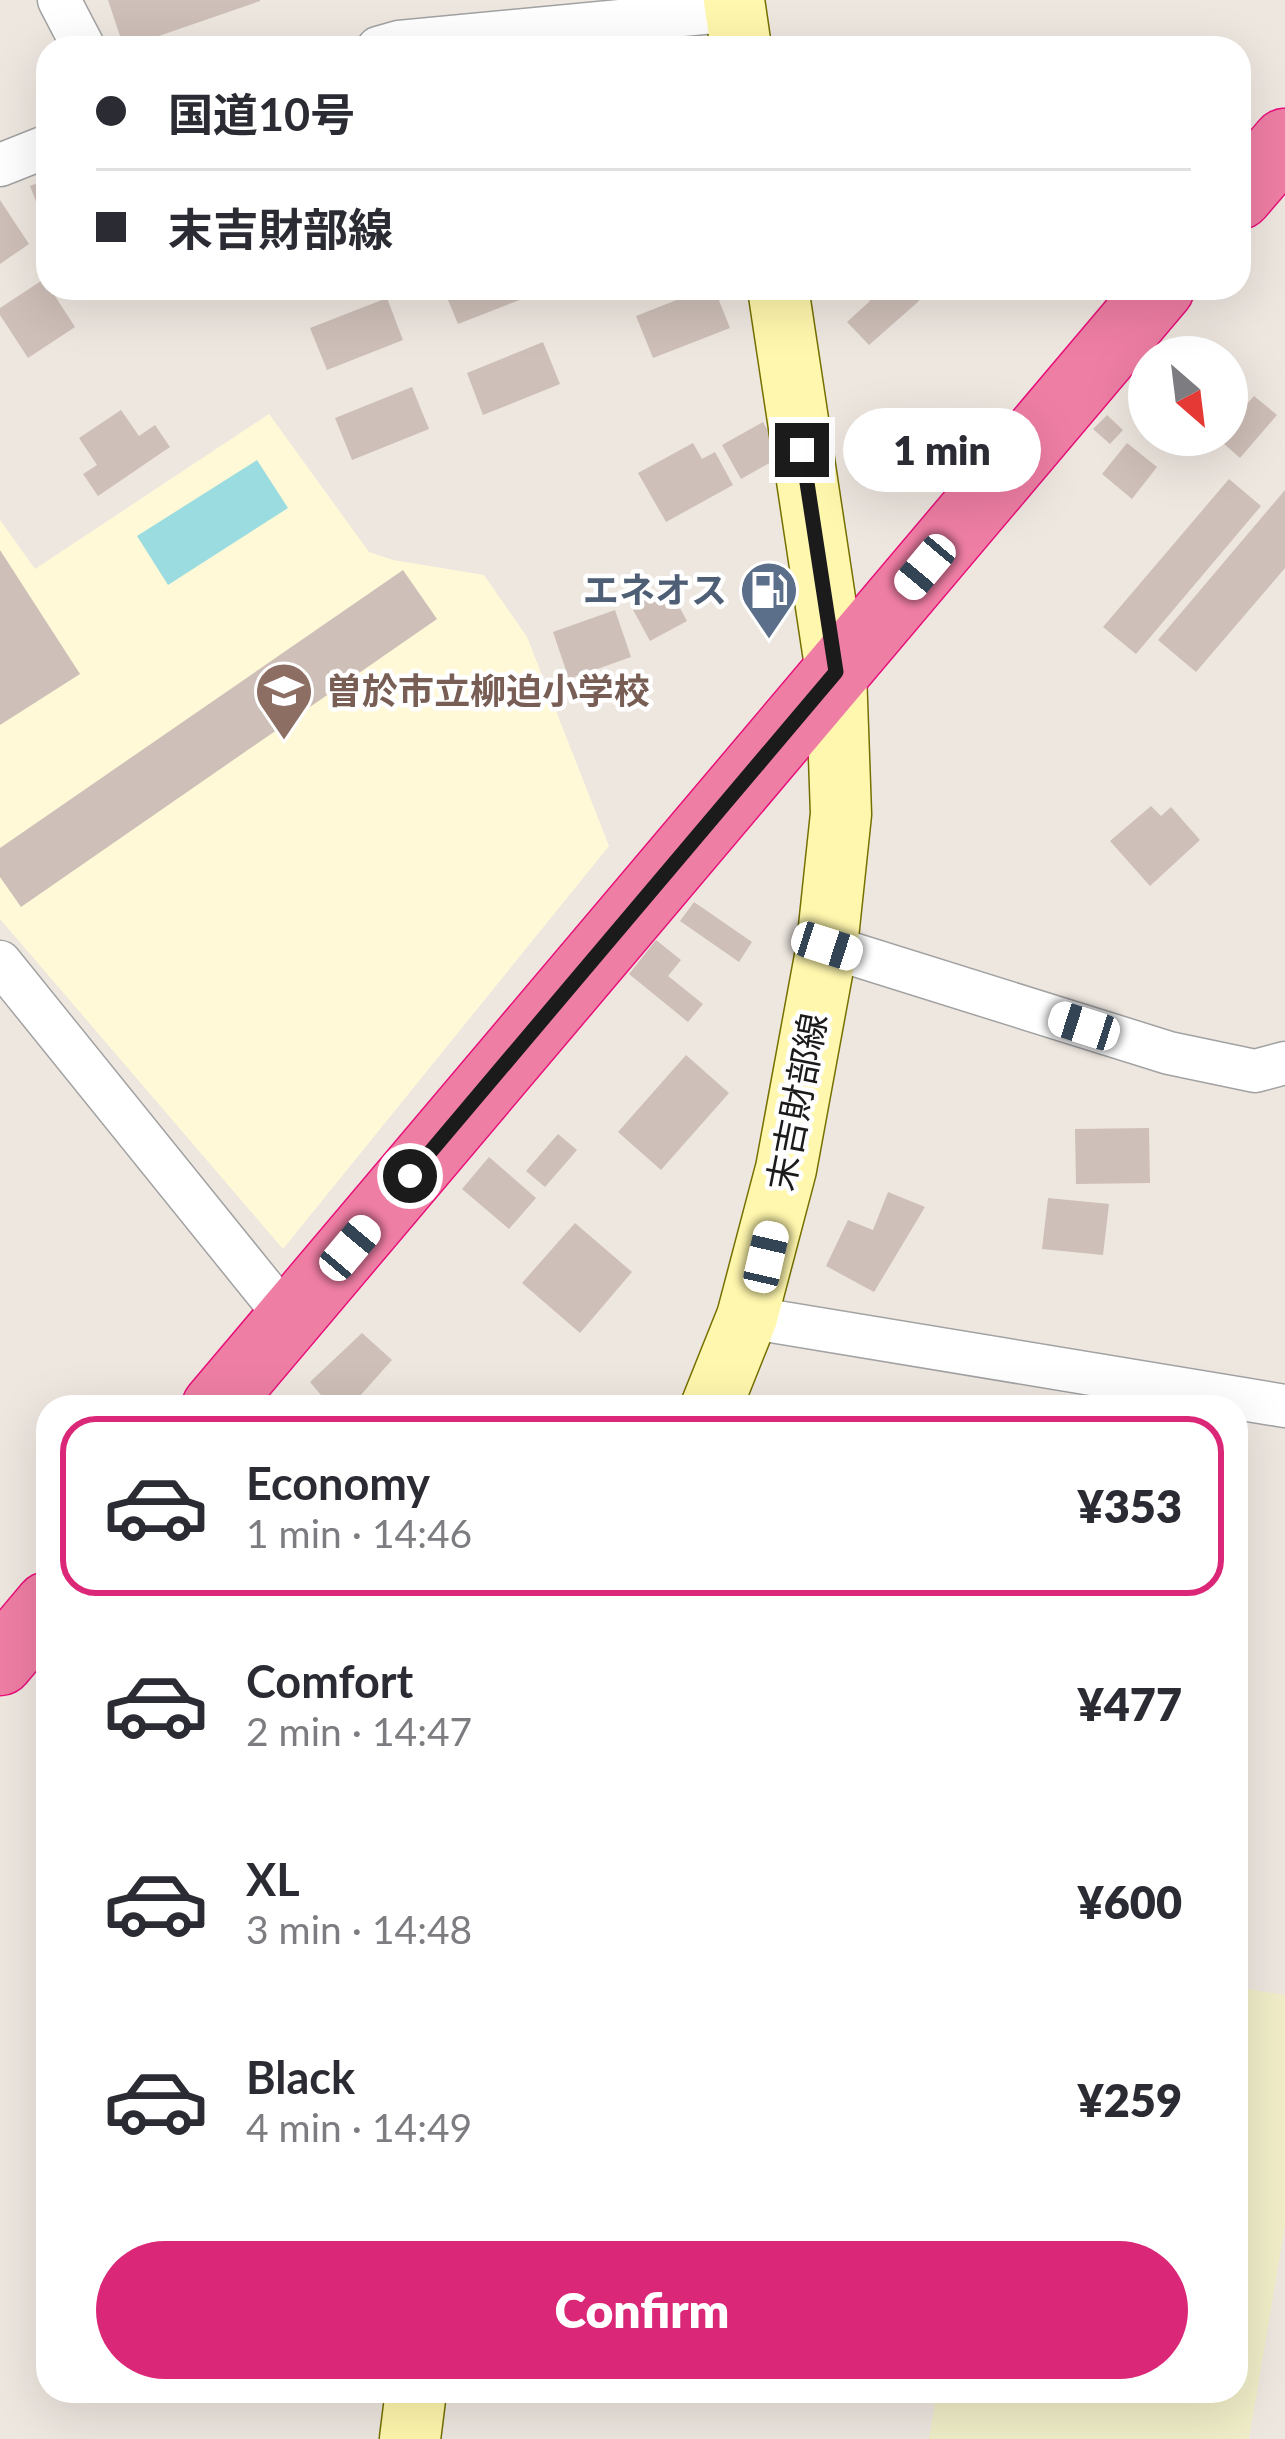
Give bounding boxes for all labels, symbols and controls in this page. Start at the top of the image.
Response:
text: 国道10号 [168,87,355,141]
text: 末吉財部線 [168,202,393,256]
north arrow [1128,336,1248,456]
map controls [1128,336,1248,456]
callout: 1 min [844,408,1042,492]
route end [775,423,829,477]
text: 1 min [893,427,991,473]
car [888,528,962,606]
fuel station icon: エネオス [738,559,800,641]
place label: エネオス [583,567,727,611]
school or university icon: 曽於市立柳迫小学校 [253,660,315,742]
place label: 曽於市立柳迫小学校 [326,668,650,712]
car [787,918,867,974]
car [1044,998,1124,1054]
street label: 末吉財部線 [757,1009,835,1194]
route start [383,1149,437,1203]
car [313,1209,387,1287]
car [740,1218,792,1296]
icon: car [102,1452,210,1560]
text: Economy [246,1456,430,1510]
text: ¥353 [1078,1479,1182,1533]
text: 1 min · 14:46 [246,1510,472,1556]
icon: car [102,1650,210,1758]
text: Comfort [246,1654,413,1708]
text: ¥477 [1078,1677,1182,1731]
text: 2 min · 14:47 [246,1708,472,1754]
icon: car [102,1848,210,1956]
text: XL [246,1852,300,1906]
text: ¥600 [1078,1875,1182,1929]
text: 3 min · 14:48 [246,1906,472,1952]
icon: car [102,2046,210,2154]
text: Black [246,2050,355,2104]
text: ¥259 [1078,2073,1182,2127]
text: 4 min · 14:49 [246,2104,472,2150]
button: Confirm [96,2241,1188,2379]

